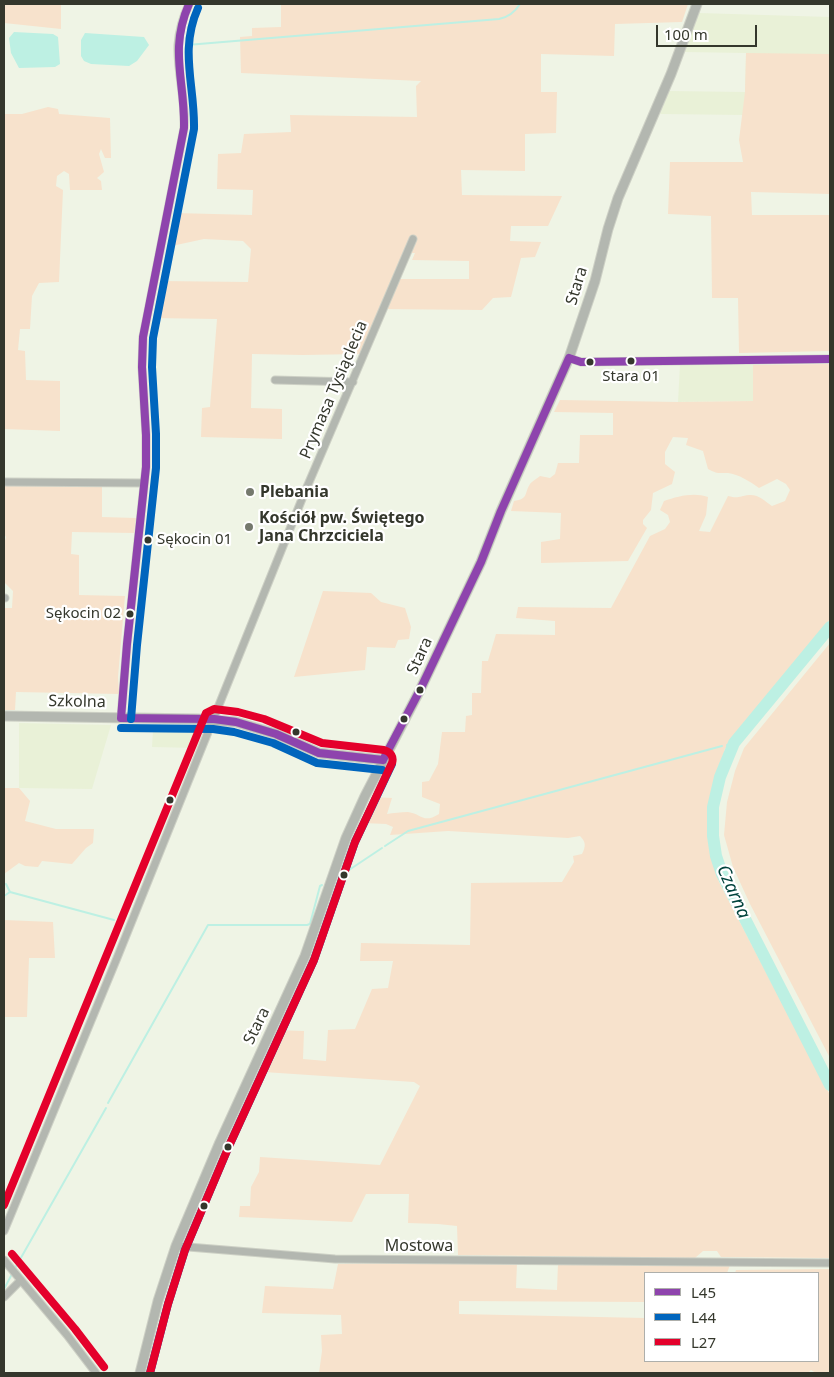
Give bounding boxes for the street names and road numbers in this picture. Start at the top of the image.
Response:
street label: Stara [562,265,592,307]
street label: Prymasa Tysiąclecia [296,318,372,462]
street label: Stara [403,634,437,678]
street label: Szkolna [48,692,106,712]
street label: Stara [240,1004,274,1048]
street label: Mostowa [385,1236,453,1256]

